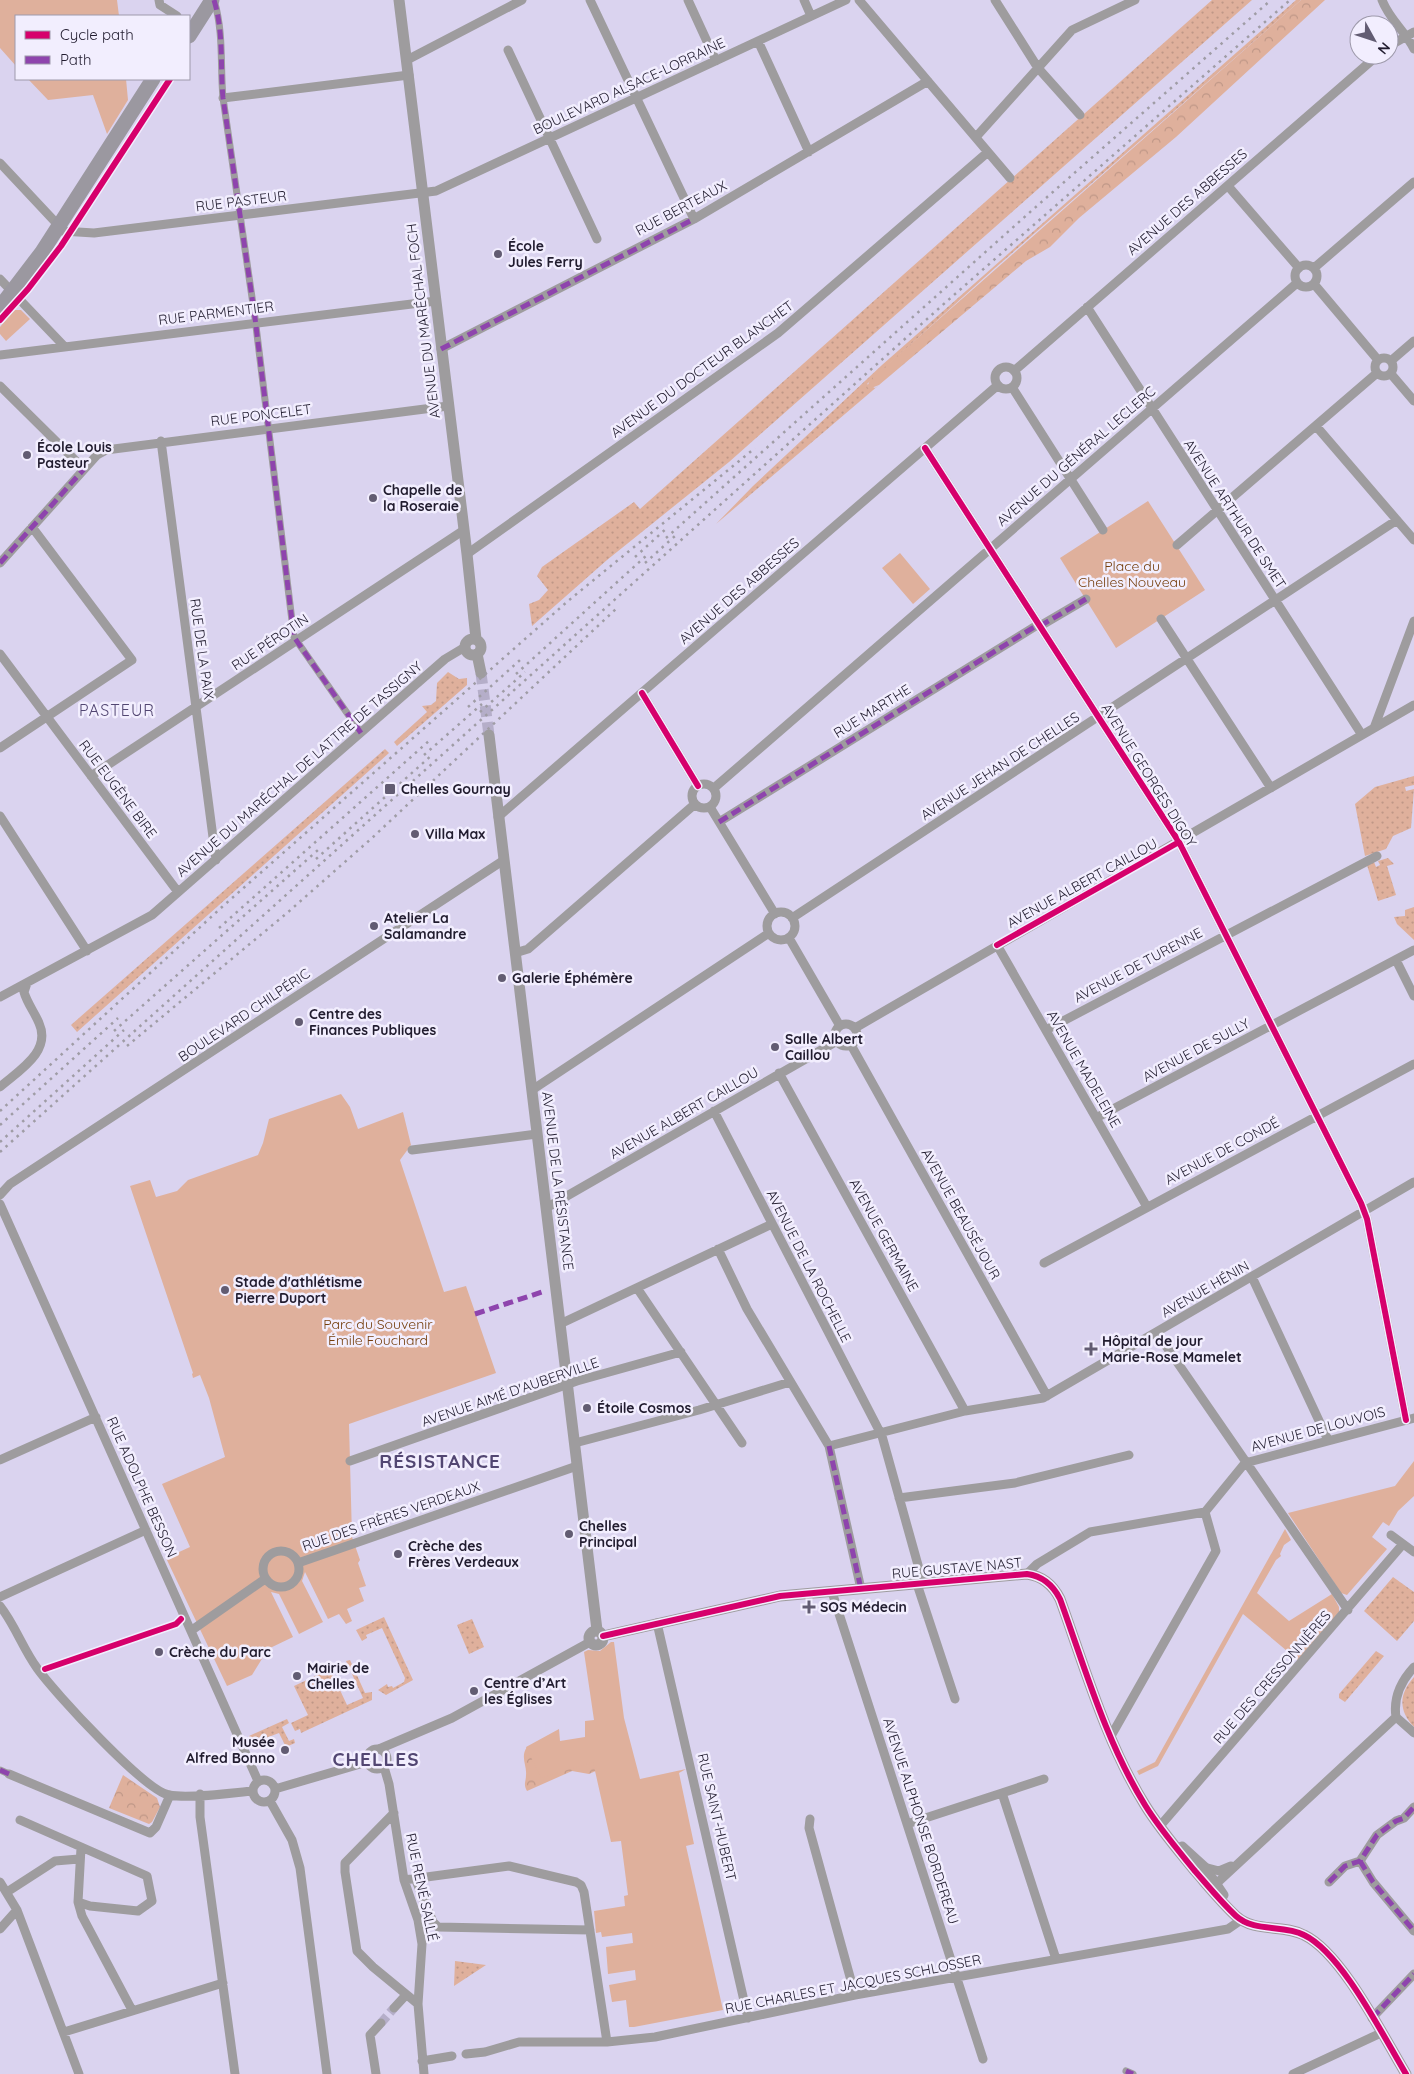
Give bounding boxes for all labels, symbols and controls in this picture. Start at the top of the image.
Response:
legend [15,15,190,80]
north arrow [1349,15,1399,65]
text: Cycle path [60,25,134,44]
street label: BOULEVARD ALSACE-LORRAINE [530,33,728,138]
text: N [1374,39,1394,58]
text: Path [60,50,92,69]
street label: AVENUE DES ABBESSES [1123,145,1251,259]
street label: RUE BERTEAUX [632,176,730,240]
street label: RUE PASTEUR [194,186,288,216]
street label: AVENUE DU MARÉCHAL FOCH [402,223,444,419]
place label: École Jules Ferry [508,237,583,271]
marker: École Jules Ferry [492,248,504,260]
street label: RUE PARMENTIER [157,297,275,329]
street label: AVENUE DU DOCTEUR BLANCHET [607,297,797,441]
street label: AVENUE DU GÉNÉRAL LECLERC [993,382,1159,530]
street label: RUE PONCELET [210,400,312,430]
street label: AVENUE ARTHUR DE SMET [1180,436,1290,592]
place label: École Louis Pasteur [37,438,112,472]
marker: École Louis Pasteur [21,449,33,461]
place label: Chapelle de la Roseraie [383,481,462,515]
marker: Chapelle de la Roseraie [367,492,379,504]
street label: AVENUE DES ABBESSES [675,534,803,648]
park label: Place du Chelles Nouveau [1078,557,1186,591]
street label: RUE DE LA PAIX [186,597,218,701]
street label: RUE PÉROTIN [228,610,312,674]
street label: AVENUE DU MARÉCHAL DE LATTRE DE TASSIGNY [172,657,426,881]
street label: RUE MARTHE [830,680,914,742]
district label: PASTEUR [79,700,155,720]
street label: AVENUE GEORGES DIGOY [1098,700,1201,850]
street label: AVENUE JEHAN DE CHELLES [917,708,1083,824]
street label: RUE EUGÈNE BIRE [75,736,161,842]
place label: Chelles Gournay [401,780,511,798]
marker: Chelles Gournay [383,782,397,796]
place label: Villa Max [425,825,485,843]
marker: Villa Max [409,828,421,840]
street label: AVENUE ALBERT CAILLOU [1004,834,1160,932]
place label: Atelier La Salamandre [384,909,467,943]
marker: Atelier La Salamandre [368,920,380,932]
street label: AVENUE DE TURENNE [1071,923,1205,1006]
street label: BOULEVARD CHILPÉRIC [175,964,313,1066]
place label: Galerie Éphémère [512,969,633,987]
marker: Galerie Éphémère [496,972,508,984]
place label: Centre des Finances Publiques [309,1005,437,1039]
street label: AVENUE MADELEINE [1043,1007,1125,1131]
street label: AVENUE DE SULLY [1139,1014,1253,1086]
marker: Centre des Finances Publiques [293,1016,305,1028]
place label: Salle Albert Caillou [785,1030,864,1064]
marker: Salle Albert Caillou [769,1041,781,1053]
street label: AVENUE ALBERT CAILLOU [606,1063,762,1163]
street label: AVENUE DE LA RÉSISTANCE [538,1091,578,1271]
street label: AVENUE DE CONDÉ [1162,1113,1282,1189]
street label: AVENUE BEAUSÉJOUR [918,1145,1004,1283]
street label: AVENUE GERMAINE [846,1175,923,1295]
street label: AVENUE DE LA ROCHELLE [763,1187,855,1345]
street label: AVENUE HÉNIN [1158,1256,1252,1322]
place label: Stade d'athlétisme Pierre Duport [235,1273,362,1307]
marker: Stade d'athlétisme Pierre Duport [219,1284,231,1296]
park label: Parc du Souvenir Émile Fouchard [323,1315,433,1349]
place label: Hôpital de jour Marie-Rose Mamelet [1102,1332,1242,1366]
marker: Hôpital de jour Marie-Rose Mamelet [1084,1342,1098,1356]
street label: AVENUE AIMÉ D'AUBERVILLE [419,1353,601,1431]
place label: Étoile Cosmos [597,1399,691,1417]
marker: Étoile Cosmos [581,1402,593,1414]
street label: AVENUE DE LOUVOIS [1249,1402,1387,1456]
street label: RUE ADOLPHE BESSON [103,1414,181,1560]
district label: RÉSISTANCE [379,1449,501,1473]
street label: RUE DES FRÈRES VERDEAUX [300,1477,483,1555]
place label: Chelles Principal [579,1517,637,1551]
marker: Chelles Principal [563,1528,575,1540]
place label: Crèche des Frères Verdeaux [408,1537,519,1571]
marker: Crèche des Frères Verdeaux [392,1548,404,1560]
street label: RUE GUSTAVE NAST [891,1553,1023,1583]
place label: SOS Médecin [820,1598,907,1616]
marker: SOS Médecin [802,1600,816,1614]
street label: RUE DES CRESSONNIÈRES [1209,1607,1335,1747]
place label: Crèche du Parc [169,1643,271,1661]
marker: Crèche du Parc [153,1646,165,1658]
place label: Mairie de Chelles [307,1659,369,1693]
marker: Mairie de Chelles [291,1670,303,1682]
place label: Centre d’Art les Églises [484,1674,567,1708]
marker: Centre d’Art les Églises [468,1685,480,1697]
street label: AVENUE ALPHONSE BORDEREAU [879,1716,963,1926]
place label: Musée Alfred Bonno [186,1733,275,1767]
marker: Musée Alfred Bonno [279,1744,291,1756]
district label: CHELLES [332,1747,420,1771]
street label: RUE SAINT-HUBERT [694,1751,740,1883]
street label: RUE RENÉ SALLÉ [402,1831,442,1943]
street label: RUE CHARLES ET JACQUES SCHLOSSER [723,1950,983,2018]

